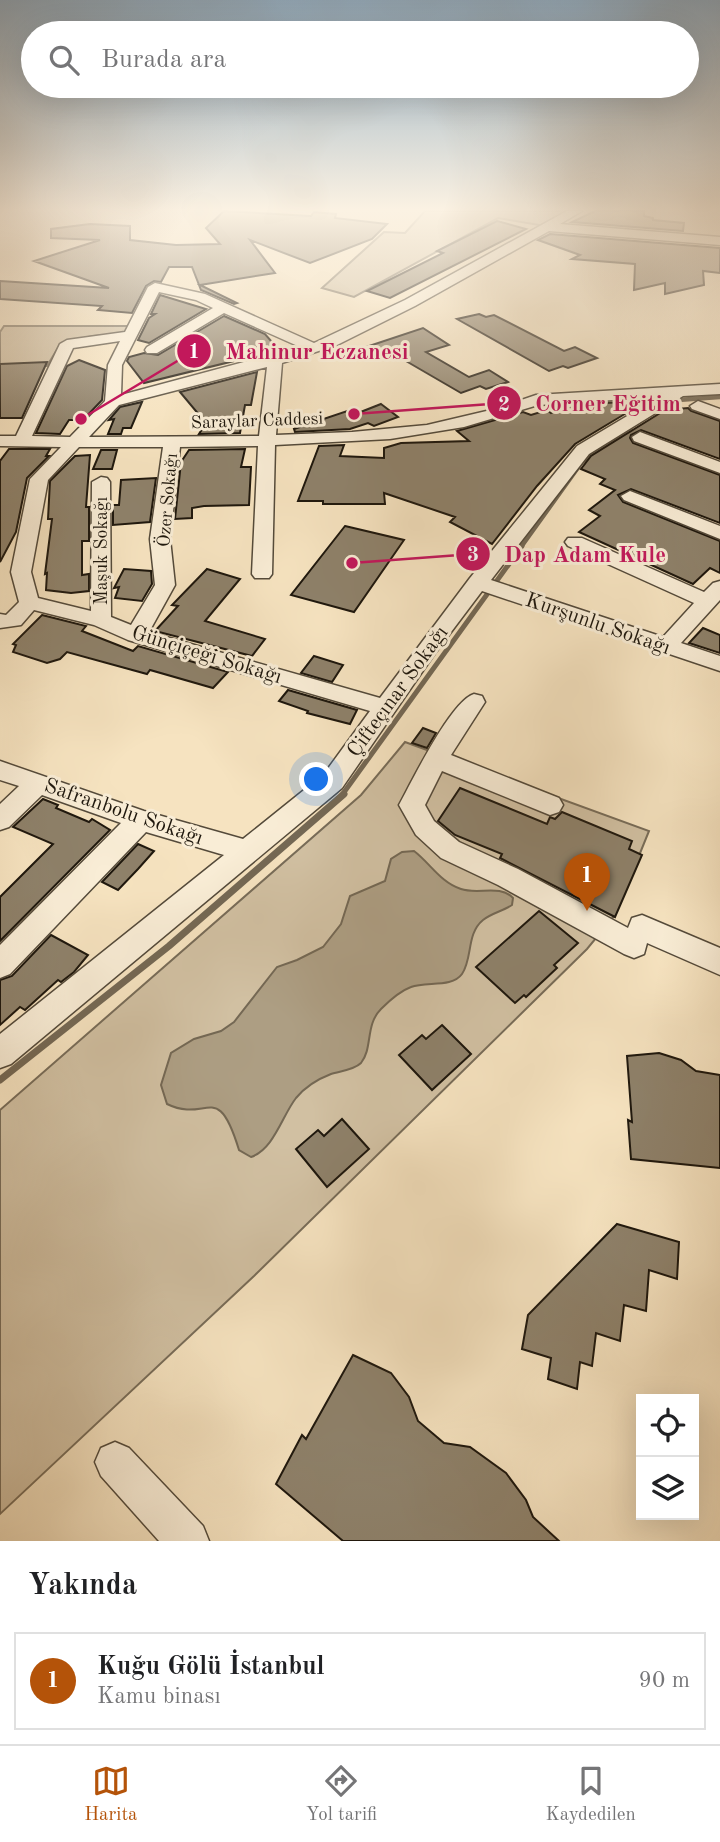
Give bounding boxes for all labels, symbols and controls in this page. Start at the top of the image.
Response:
search box [21,21,699,98]
icon: search [45,41,83,79]
text: Burada ara [101,47,226,73]
callout: Mahinur Eczanesi [176,329,422,373]
text: Mahinur Eczanesi [226,341,409,364]
text: 1 [188,342,200,363]
callout: Corner Eğitim [486,381,695,425]
text: Corner Eğitim [535,393,681,416]
text: 2 [498,395,510,416]
street label: Saraylar Caddesi [191,410,324,432]
street label: Özer Sokağı [151,452,181,548]
street label: Maşuk Sokağı [93,497,111,605]
callout: Dap Adam Kule [455,532,681,576]
text: Dap Adam Kule [504,544,666,567]
text: 3 [467,545,479,566]
street label: Kurşunlu Sokağı [522,590,673,659]
street label: Çifteçınar Sokağı [344,622,453,761]
street label: Günçiçeği Sokağı [129,623,284,688]
your location [299,762,333,796]
street label: Safranbolu Sokağı [41,775,206,849]
pin: 1 [564,853,610,911]
map controls [636,1394,699,1520]
button: locate [636,1394,699,1457]
button: layers [636,1457,699,1520]
text: Yakında [28,1571,137,1601]
text: Kuğu Gölü İstanbul [97,1654,325,1680]
text: 1 [46,1669,60,1692]
text: 90 m [639,1669,690,1692]
text: Kamu binası [97,1685,221,1708]
tab: Harita [84,1762,137,1827]
tab: Yol tarifi [306,1762,377,1827]
tab: Kaydedilen [545,1762,636,1827]

